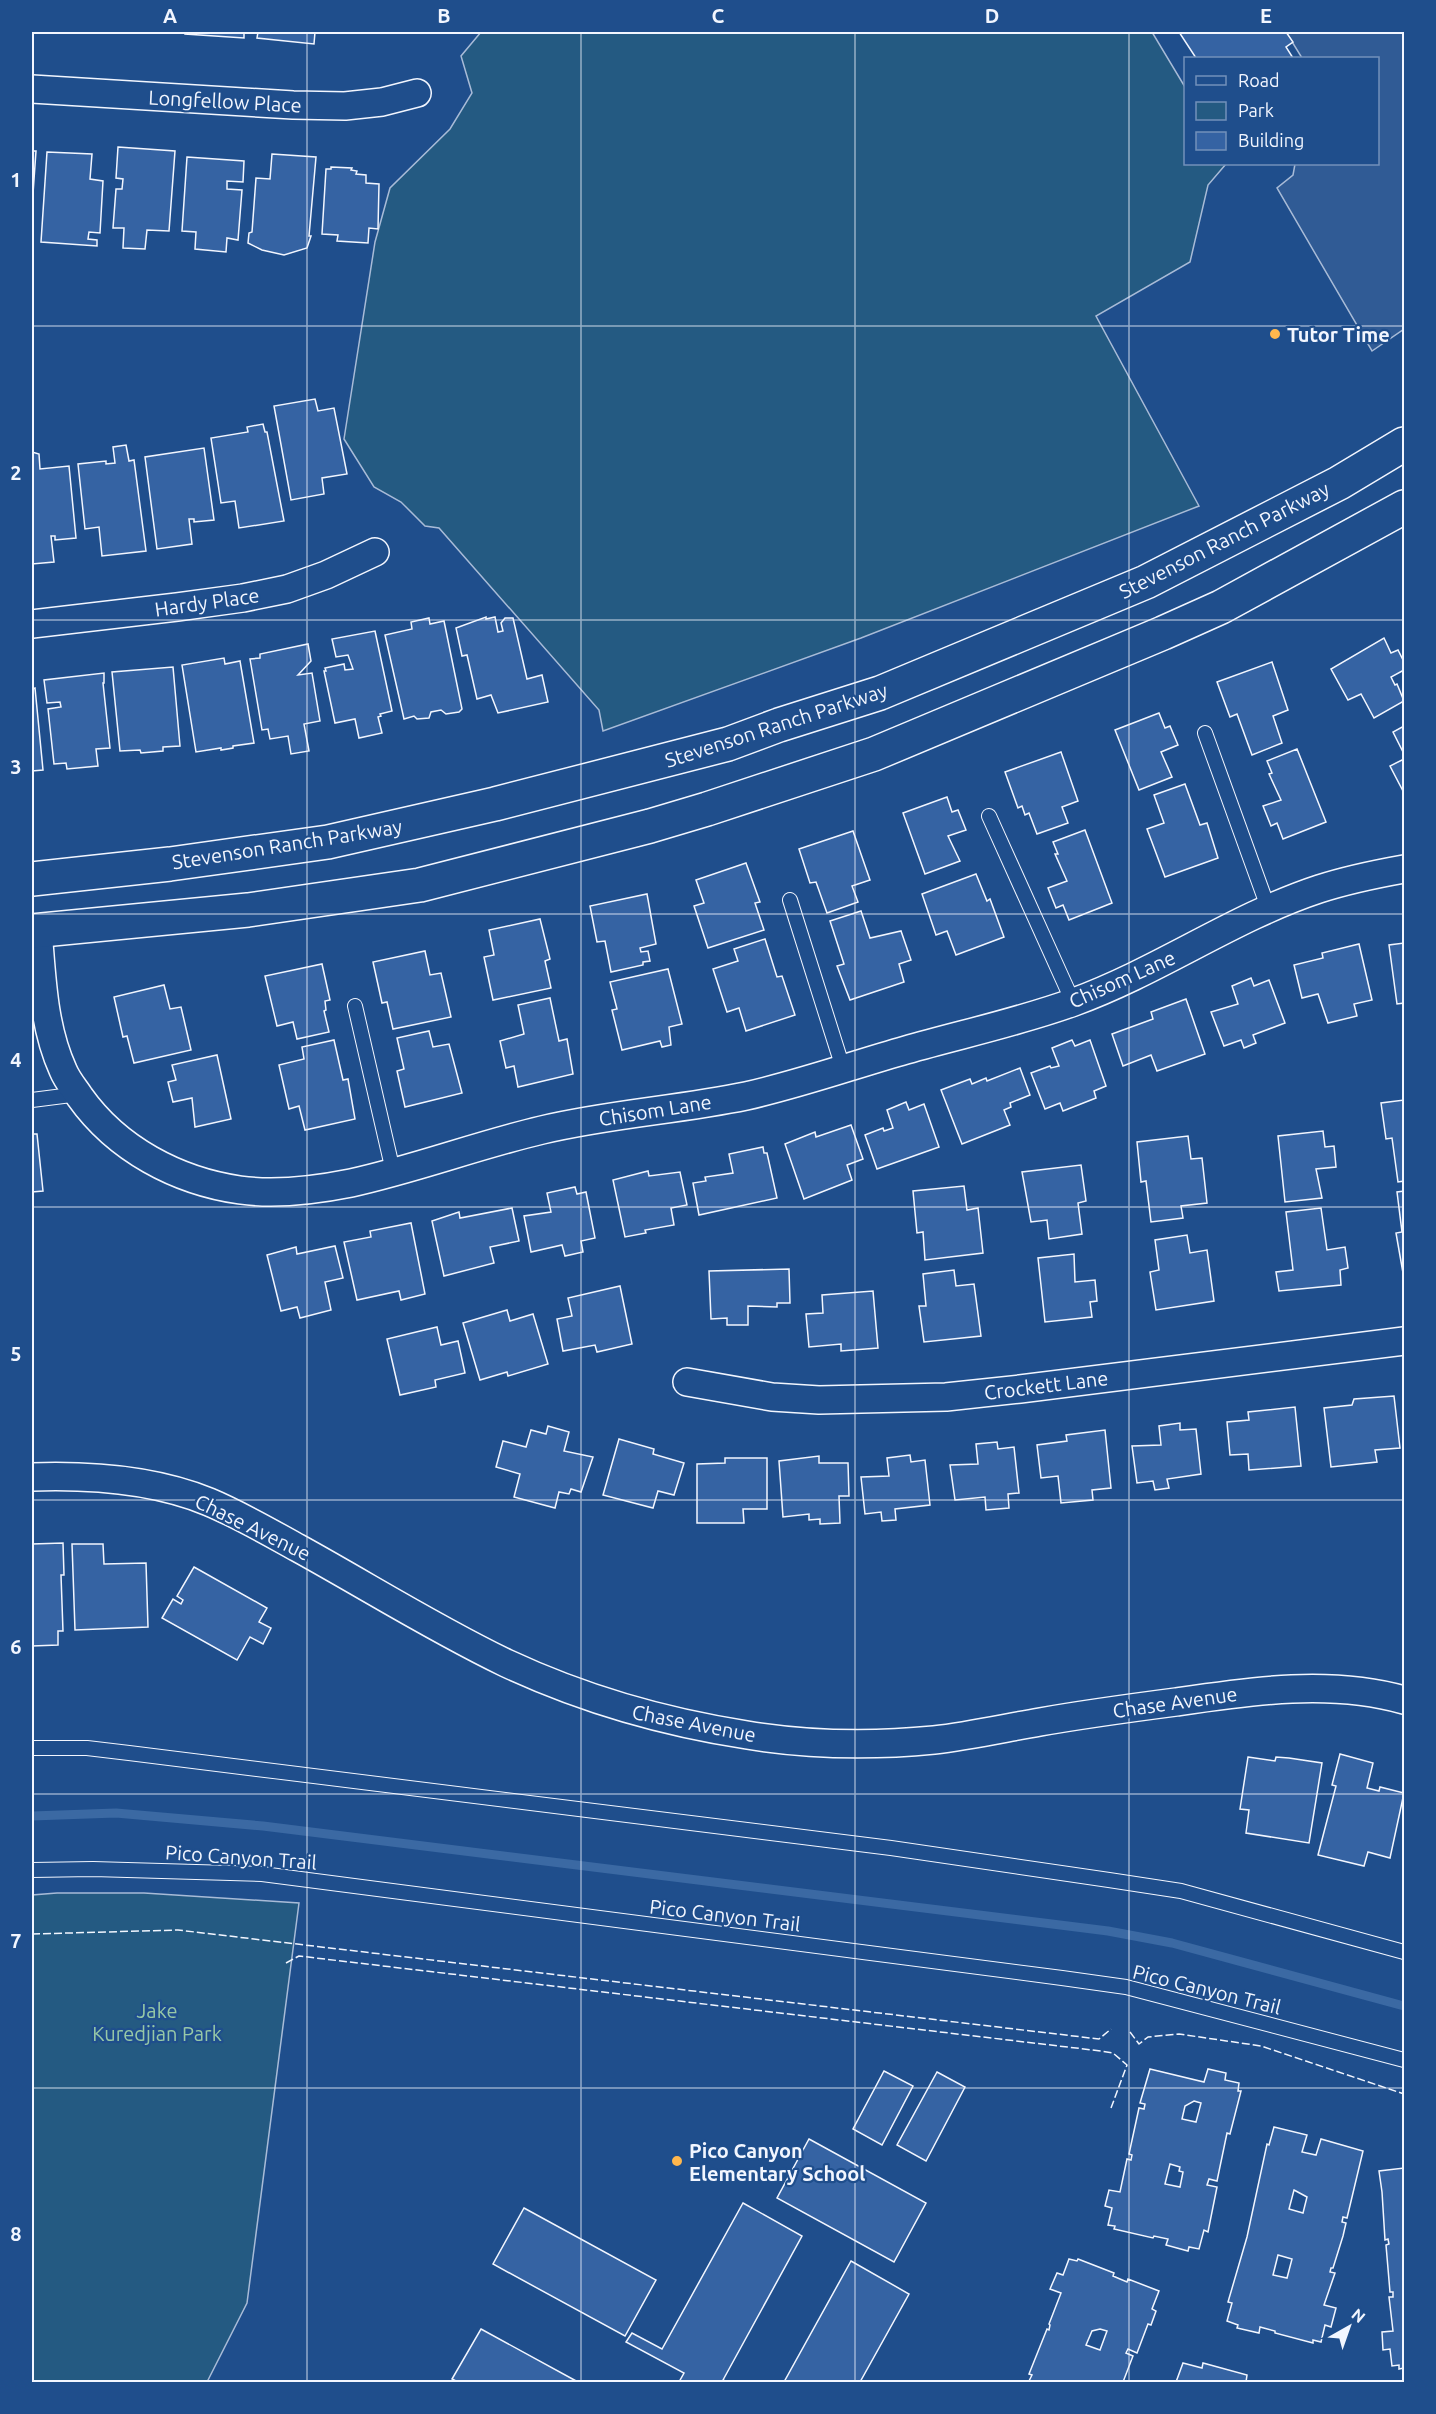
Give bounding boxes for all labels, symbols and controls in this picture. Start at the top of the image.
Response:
text: A [163,4,177,27]
text: B [437,4,451,27]
text: C [712,4,725,27]
text: D [985,4,999,27]
text: E [1260,4,1272,27]
legend [1184,57,1379,165]
text: Road [1238,70,1280,90]
street label: Longfellow Place [148,85,302,117]
text: Park [1238,100,1274,120]
text: Building [1238,130,1304,150]
text: 1 [10,168,22,191]
place label: Tutor Time [1287,323,1390,346]
marker: Tutor Time [1268,327,1282,341]
text: 2 [10,461,22,484]
street label: Stevenson Ranch Parkway [1115,477,1333,603]
street label: Hardy Place [153,583,261,621]
street label: Stevenson Ranch Parkway [662,678,890,772]
text: 3 [10,755,22,778]
street label: Stevenson Ranch Parkway [170,814,404,874]
street label: Chisom Lane [1065,945,1179,1013]
text: 4 [10,1048,22,1071]
street label: Chisom Lane [597,1090,713,1130]
text: 5 [10,1342,22,1365]
street label: Crockett Lane [983,1366,1109,1404]
street label: Chase Avenue [191,1489,315,1565]
text: 6 [10,1635,22,1658]
street label: Chase Avenue [1111,1682,1239,1722]
street label: Chase Avenue [630,1700,758,1746]
street label: Pico Canyon Trail [164,1840,318,1874]
street label: Pico Canyon Trail [648,1894,802,1936]
text: 7 [10,1929,22,1952]
street label: Pico Canyon Trail [1131,1959,1283,2019]
park label: Jake Kuredjian Park [92,1999,222,2045]
place label: Pico Canyon Elementary School [689,2139,865,2185]
marker: Pico Canyon Elementary School [670,2154,684,2168]
text: 8 [10,2222,22,2245]
north arrow [1319,2297,1379,2357]
text: N [1348,2305,1369,2326]

